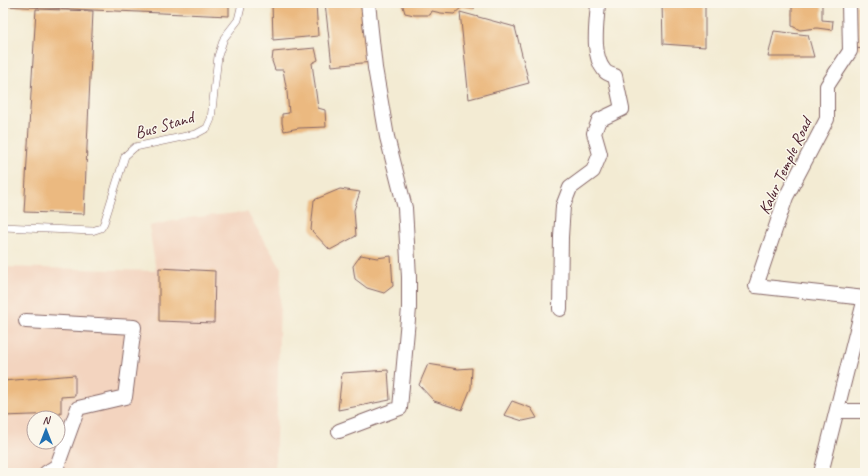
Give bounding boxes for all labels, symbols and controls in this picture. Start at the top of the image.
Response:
street label: Bus Stand [132,106,198,143]
street label: Kalur Temple Road [753,112,817,218]
north arrow [26,410,66,450]
text: N [43,413,52,427]

